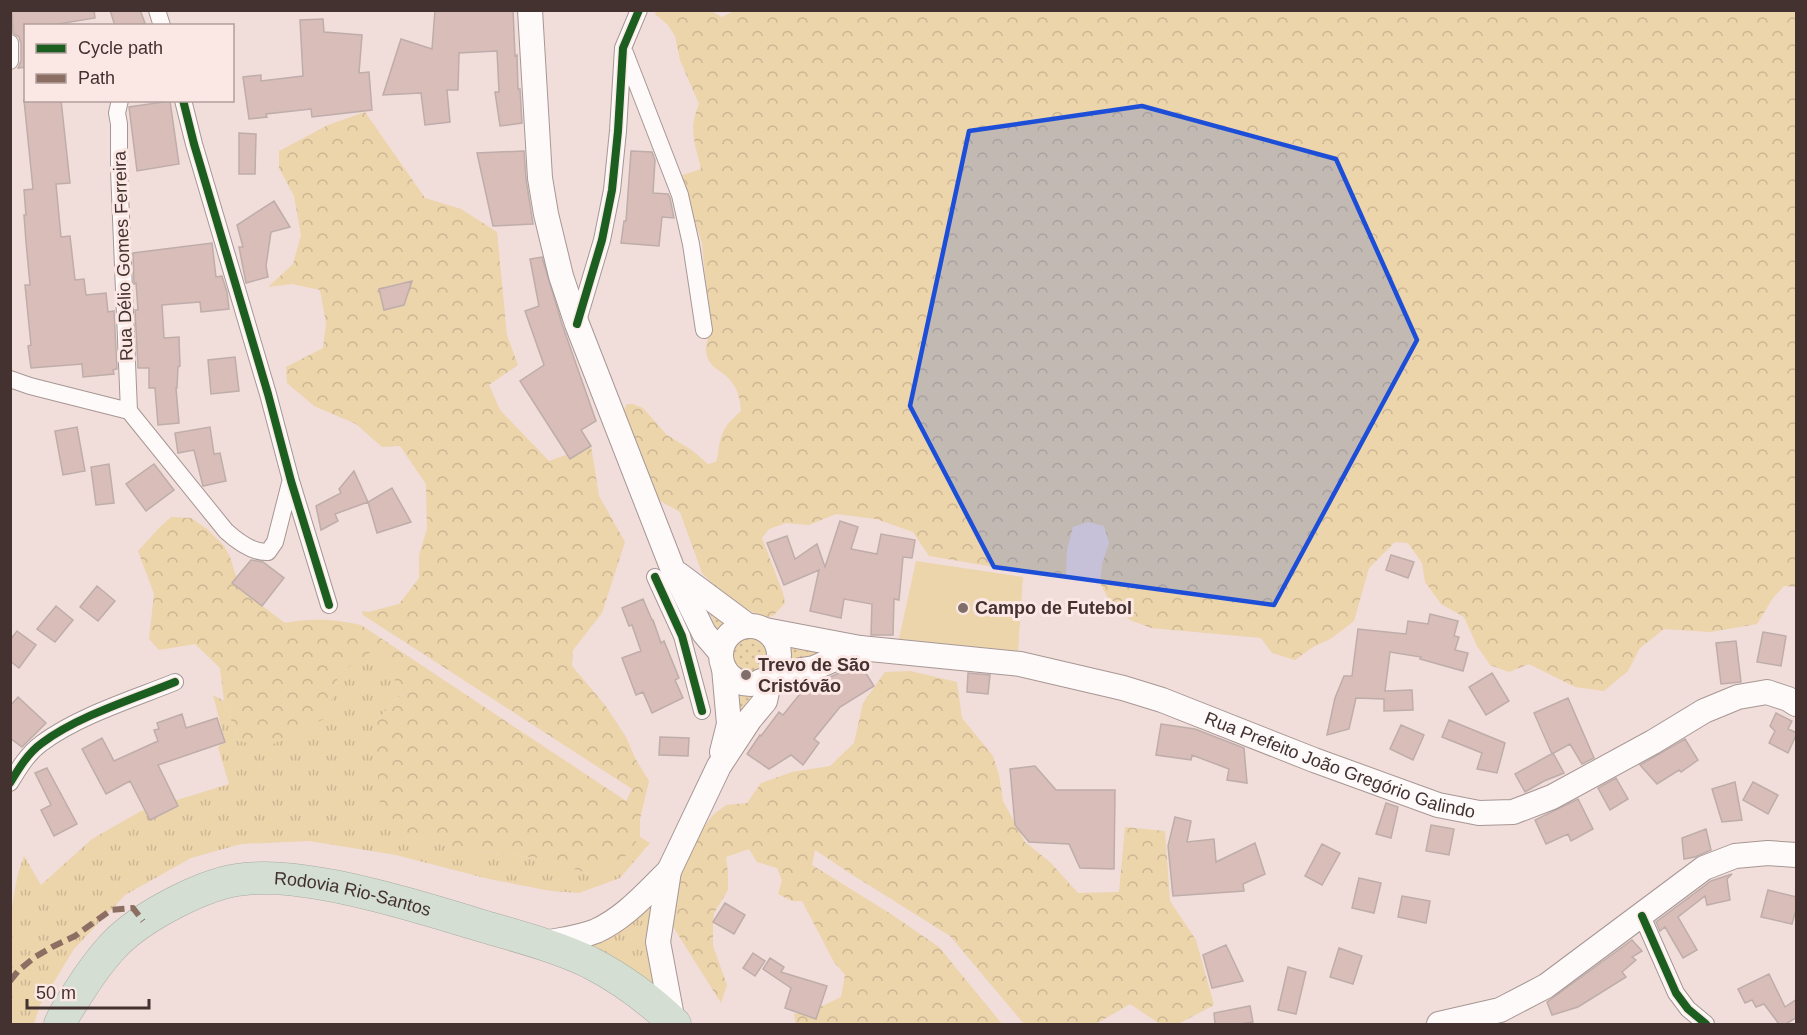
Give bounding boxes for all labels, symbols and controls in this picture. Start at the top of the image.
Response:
legend [24,24,234,102]
text: Cycle path [78,38,163,58]
text: Path [78,68,115,88]
street label: Rua Délio Gomes Ferreira [109,150,137,361]
place label: Campo de Futebol [975,598,1132,618]
marker: Campo de Futebol [956,601,970,615]
place label: Trevo de São Cristóvão [758,655,870,696]
marker: Trevo de São Cristóvão [739,668,753,682]
street label: Rua Prefeito João Gregório Galindo [1202,708,1477,822]
street label: Rodovia Rio-Santos [273,868,433,920]
scale bar [27,972,148,1010]
text: 50 m [36,983,76,1003]

